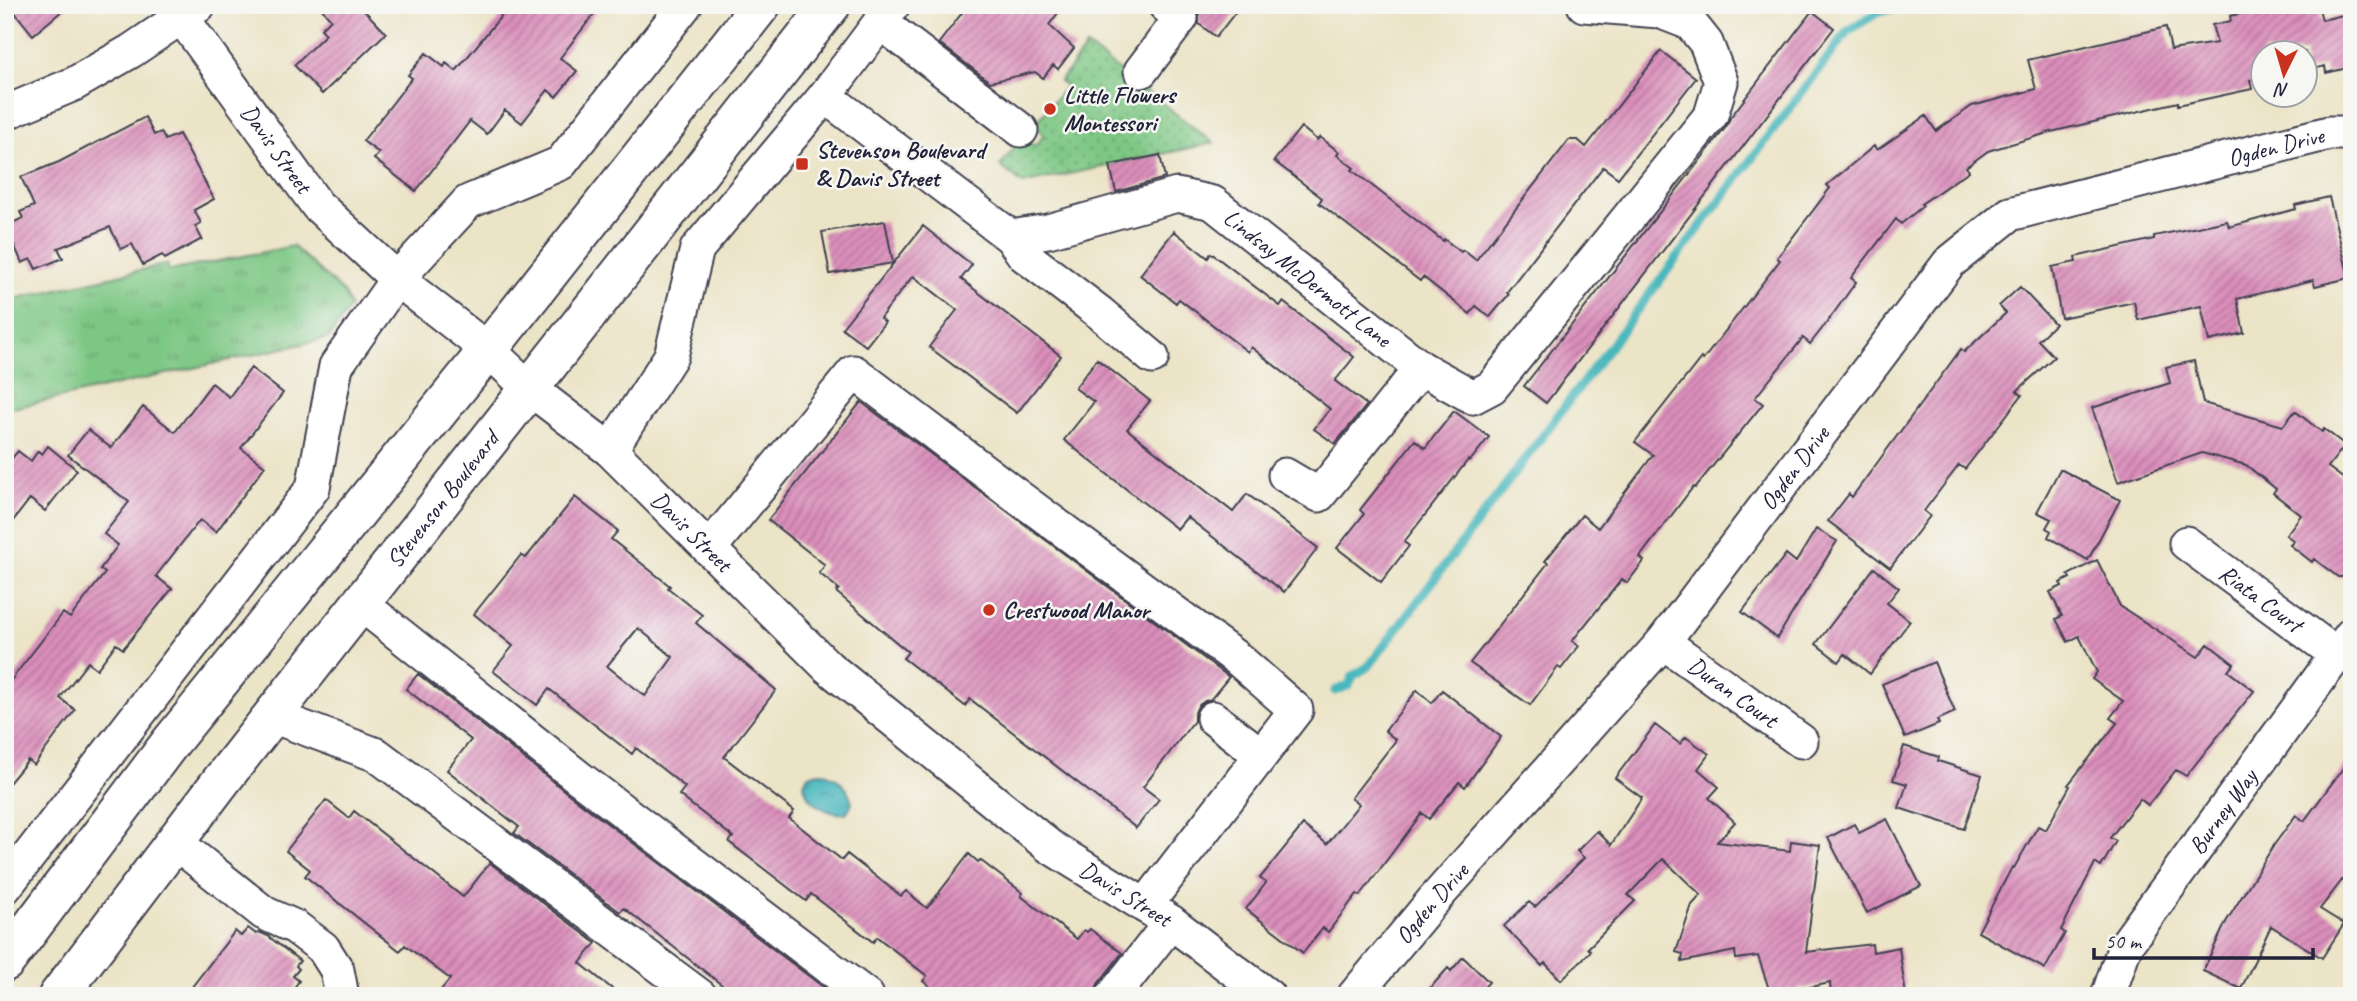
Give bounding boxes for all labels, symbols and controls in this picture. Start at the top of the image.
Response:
north arrow [2248,38,2318,108]
text: N [2272,77,2290,102]
place label: Little Flowers Montessori [1064,80,1178,138]
street label: Davis Street [234,98,320,201]
marker: Little Flowers Montessori [1042,101,1058,117]
street label: Ogden Drive [2224,119,2329,173]
place label: Stevenson Boulevard & Davis Street [816,135,989,193]
marker: Stevenson Boulevard & Davis Street [794,156,810,172]
street label: Lindsay McDermott Lane [1218,202,1399,355]
street label: Ogden Drive [1753,418,1837,516]
street label: Stevenson Boulevard [379,422,508,574]
street label: Davis Street [645,485,740,579]
street label: Riata Court [2213,558,2311,641]
place label: Crestwood Manor [1003,595,1152,625]
marker: Crestwood Manor [981,602,997,618]
street label: Duran Court [1682,650,1785,736]
street label: Burney Way [2182,762,2265,860]
street label: Davis Street [1074,854,1179,935]
street label: Ogden Drive [1388,855,1476,950]
scale bar [2094,917,2313,961]
text: 50 m [2105,928,2143,954]

